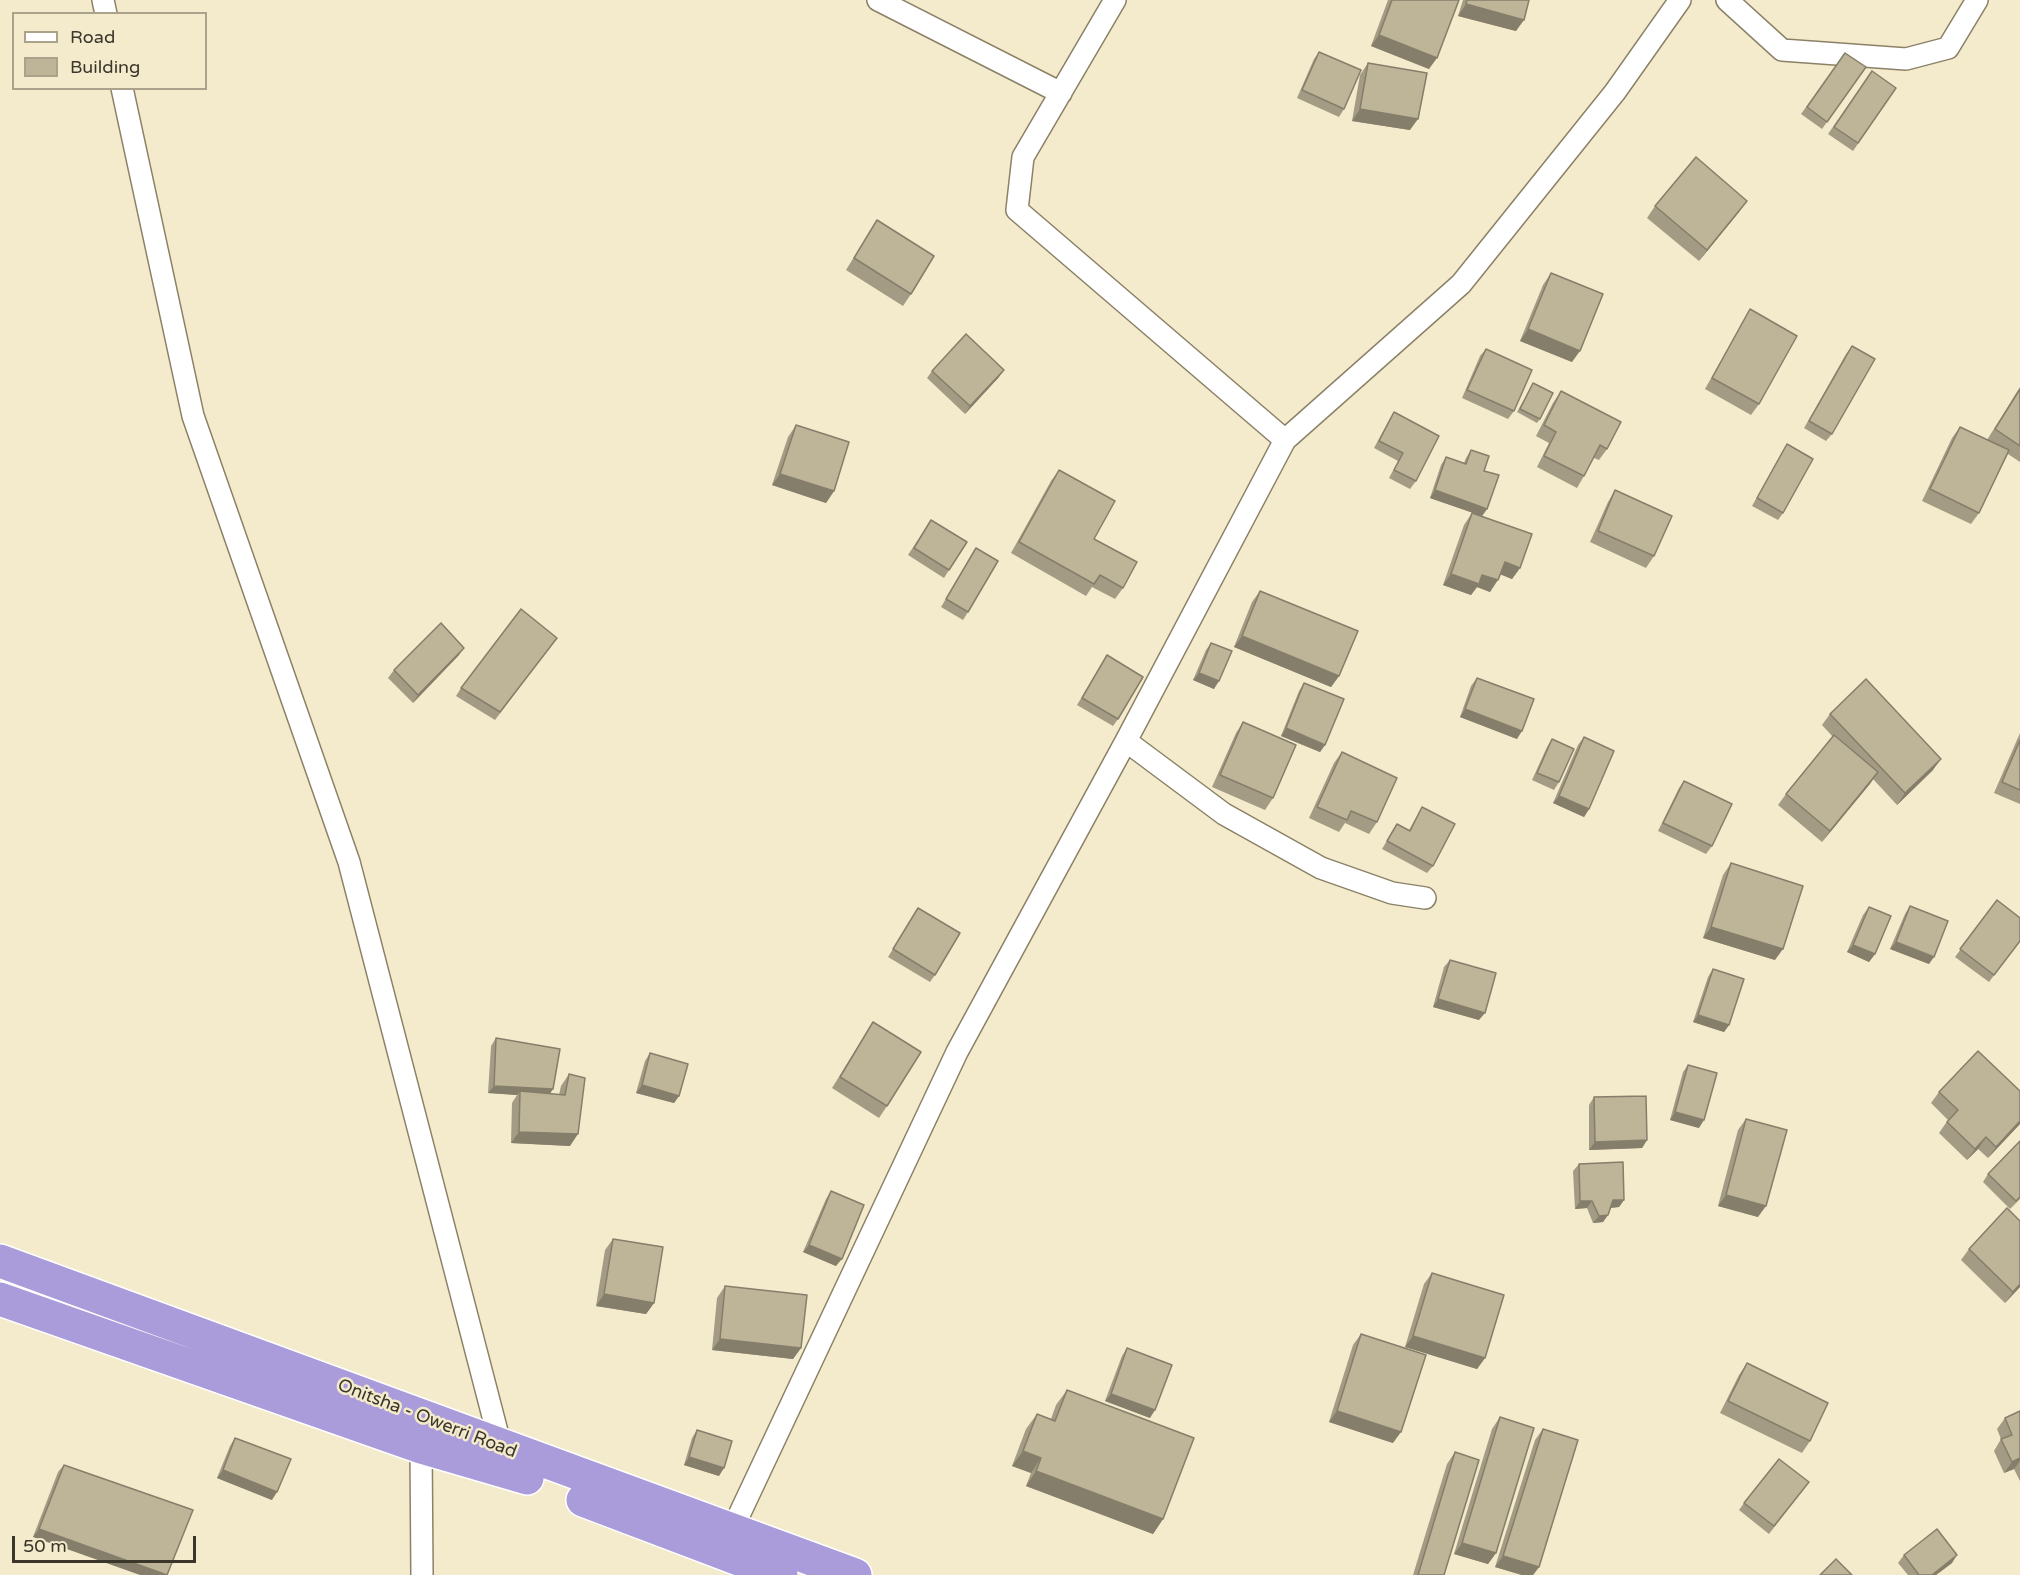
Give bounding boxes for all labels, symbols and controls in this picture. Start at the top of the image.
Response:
legend [12,12,207,90]
text: Road [70,26,115,48]
text: Building [70,56,140,78]
street label: Onitsha - Owerri Road [334,1375,520,1463]
scale bar [15,1524,200,1562]
text: 50 m [23,1535,67,1557]

